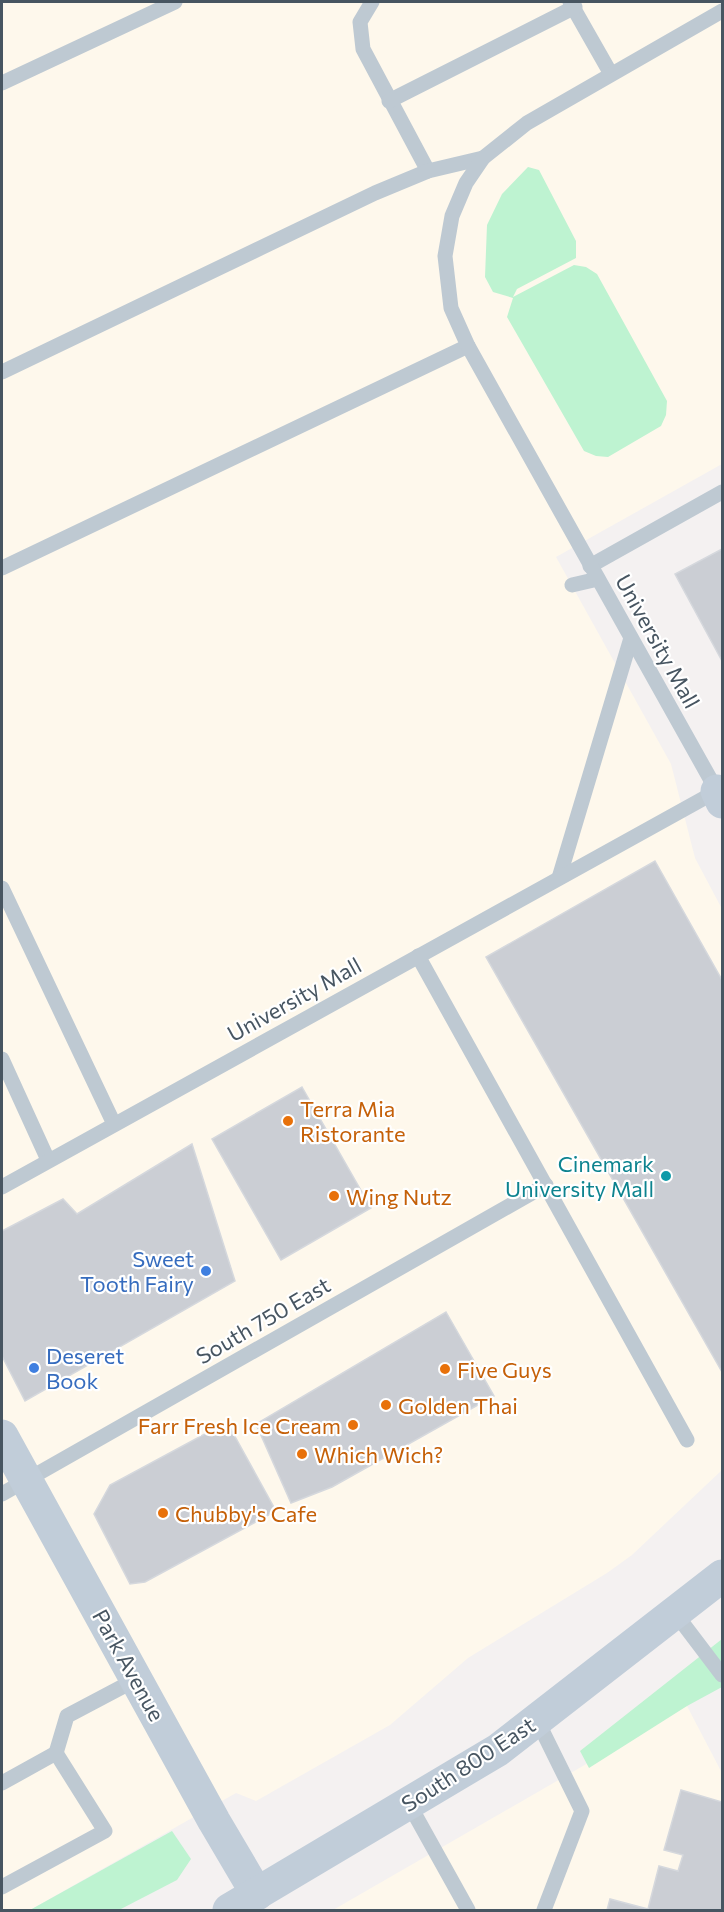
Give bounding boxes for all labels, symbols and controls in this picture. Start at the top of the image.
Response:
street label: University Mall [610,569,706,713]
street label: University Mall [222,951,366,1047]
place label: Terra Mia Ristorante [300,1095,406,1147]
marker: Terra Mia Ristorante [281,1114,295,1128]
place label: Cinemark University Mall [505,1150,654,1202]
marker: Cinemark University Mall [659,1169,673,1183]
place label: Wing Nutz [346,1183,452,1210]
marker: Wing Nutz [327,1189,341,1203]
place label: Sweet Tooth Fairy [80,1245,194,1297]
marker: Sweet Tooth Fairy [199,1264,213,1278]
street label: South 750 East [191,1271,335,1369]
place label: Deseret Book [46,1342,124,1394]
place label: Five Guys [457,1356,552,1383]
marker: Deseret Book [27,1361,41,1375]
marker: Five Guys [438,1362,452,1376]
place label: Golden Thai [398,1392,518,1419]
marker: Golden Thai [379,1398,393,1412]
place label: Farr Fresh Ice Cream [138,1412,341,1439]
marker: Farr Fresh Ice Cream [346,1418,360,1432]
place label: Which Wich? [314,1441,443,1468]
marker: Which Wich? [295,1447,309,1461]
place label: Chubby's Cafe [175,1500,317,1527]
marker: Chubby's Cafe [156,1506,170,1520]
street label: Park Avenue [87,1604,171,1726]
street label: South 800 East [396,1711,540,1817]

